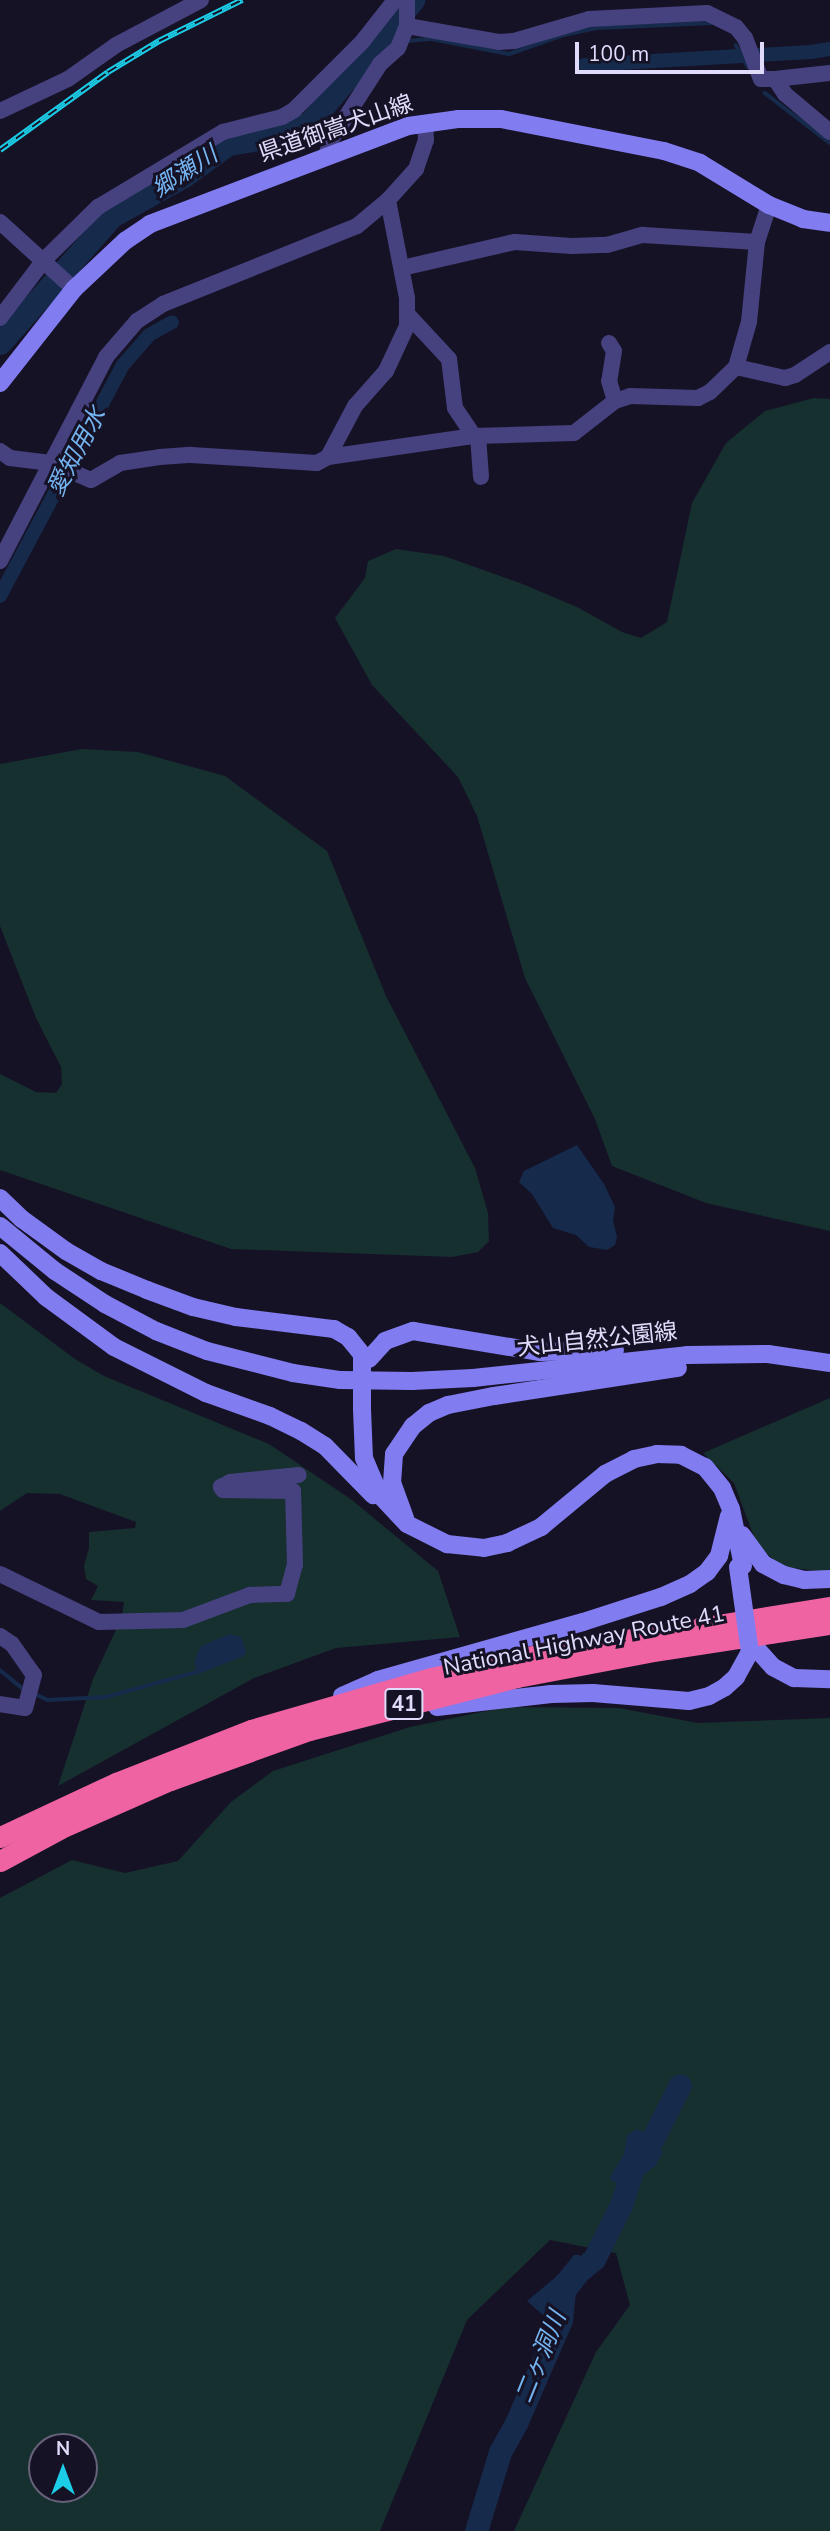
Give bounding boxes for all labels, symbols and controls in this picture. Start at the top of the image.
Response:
scale bar [578,28,767,72]
text: 100 m [588,40,649,68]
street label: 県道御嵩犬山線 [255,90,417,168]
water label: 郷瀬川 [147,140,223,204]
water label: 愛知用水 [42,403,112,501]
street label: 犬山自然公園線 [515,1318,679,1362]
street label: National Highway Route 41 [441,1600,727,1682]
road number: 41 [383,1686,425,1722]
water label: 二ヶ洞川 [510,2307,572,2407]
north arrow [28,2433,98,2503]
text: N [56,2436,70,2462]

